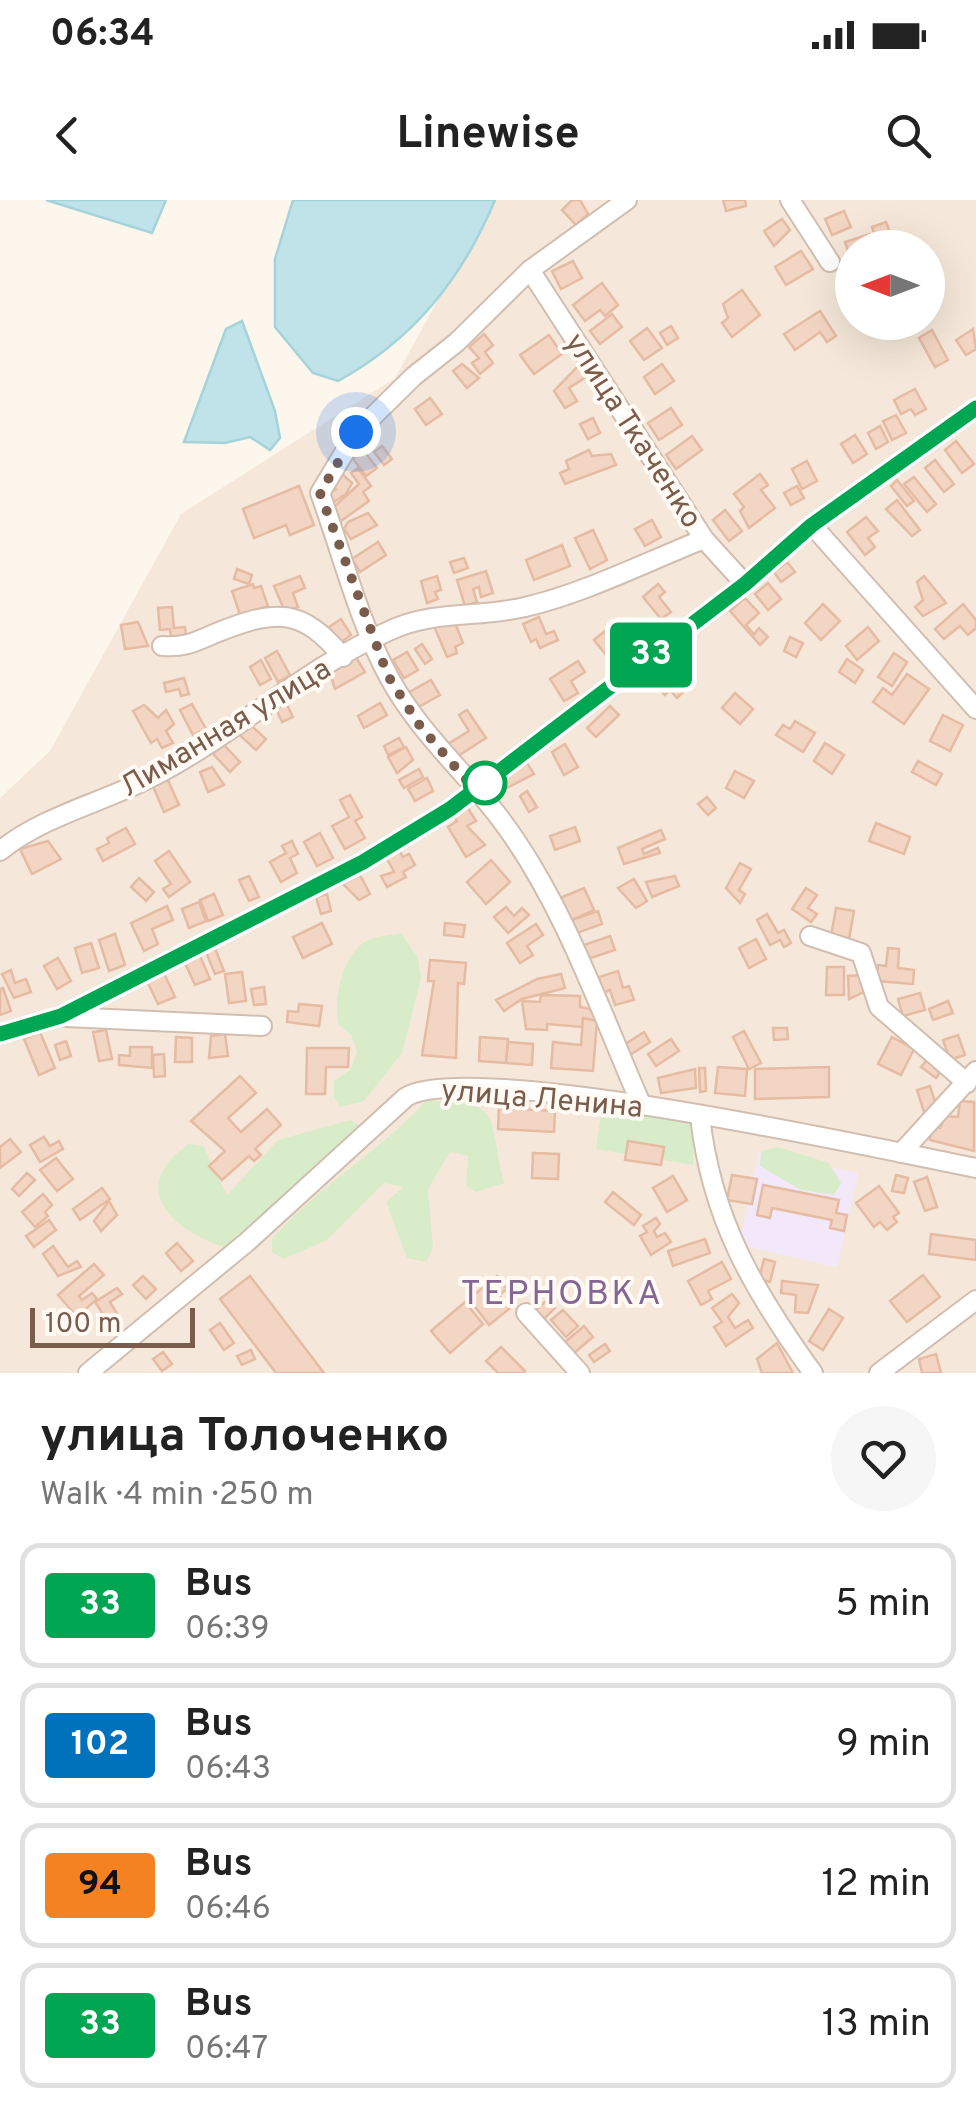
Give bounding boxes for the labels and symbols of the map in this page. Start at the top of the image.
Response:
north arrow [835,230,945,340]
street label: улица Ткаченко [555,327,709,536]
your location [331,407,381,457]
line badge: 33 [606,622,696,688]
street label: Лиманная улица [114,652,338,807]
unlabelled marker [464,762,506,804]
street label: улица Ленина [439,1073,644,1128]
district label: ТЕРНОВКА [461,1273,663,1317]
scale bar [30,1303,195,1348]

